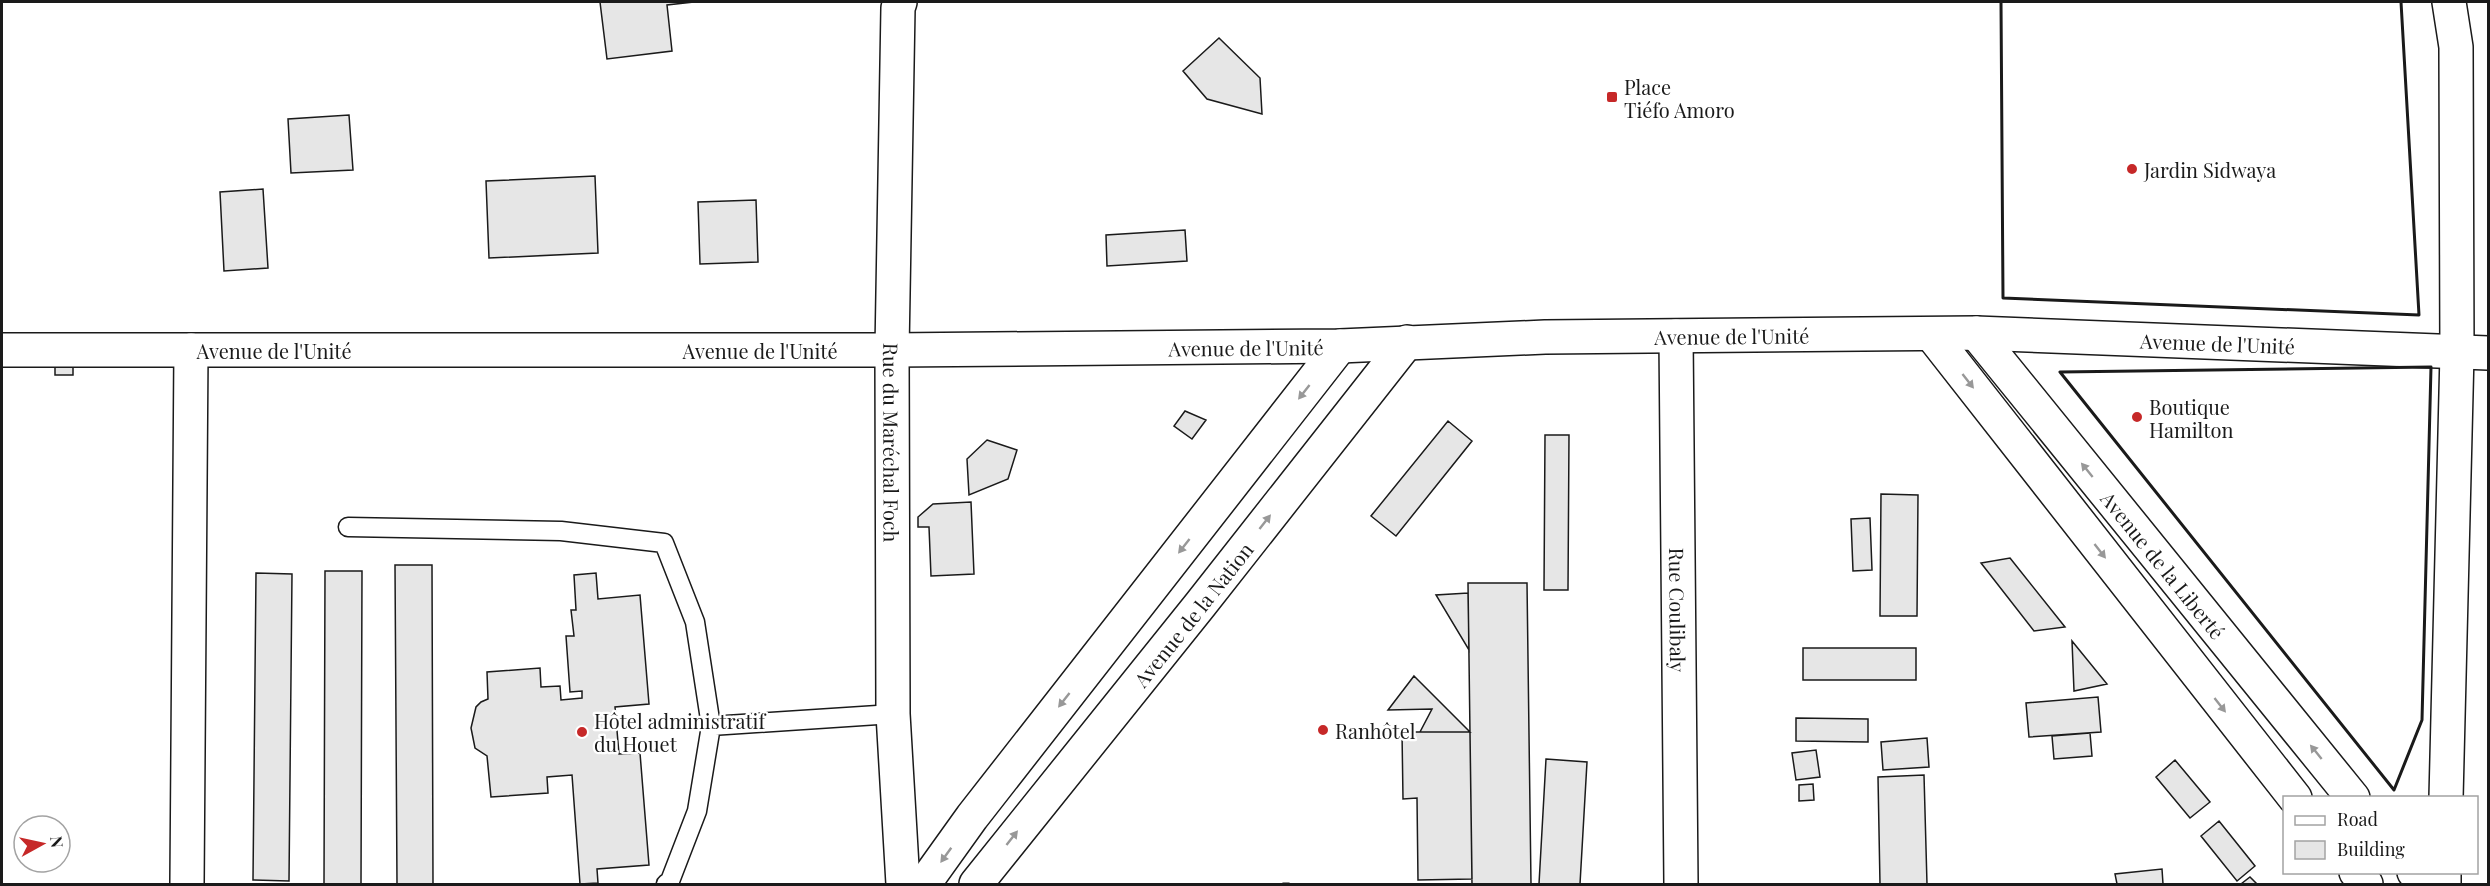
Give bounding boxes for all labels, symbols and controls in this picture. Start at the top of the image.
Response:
place label: Place Tiéfo Amoro [1624,73,1735,123]
marker: Place Tiéfo Amoro [1605,90,1619,104]
place label: Jardin Sidwaya [2143,156,2276,183]
marker: Jardin Sidwaya [2125,162,2139,176]
street label: Avenue de l'Unité [1653,321,1809,349]
street label: Avenue de l'Unité [2139,326,2296,359]
street label: Avenue de l'Unité [1167,333,1324,361]
street label: Avenue de l'Unité [195,337,352,364]
street label: Avenue de l'Unité [681,337,838,364]
street label: Rue du Maréchal Foch [878,343,906,543]
one-way arrow [1961,373,1973,388]
one-way arrow [1298,385,1310,400]
place label: Boutique Hamilton [2149,393,2233,443]
marker: Boutique Hamilton [2130,410,2144,424]
one-way arrow [2081,462,2094,478]
street label: Avenue de la Liberté [2095,484,2232,644]
one-way arrow [1259,514,1272,530]
street label: Avenue de la Nation [1126,536,1258,693]
one-way arrow [1179,539,1191,554]
one-way arrow [2094,543,2107,559]
street label: Rue Coulibaly [1664,548,1693,672]
one-way arrow [1058,692,1071,708]
one-way arrow [2214,697,2227,713]
place label: Hôtel administratif du Houet [594,707,766,757]
place label: Ranhôtel [1335,717,1416,744]
marker: Ranhôtel [1316,723,1330,737]
marker: Hôtel administratif du Houet [575,725,589,739]
one-way arrow [2310,744,2323,760]
legend [2283,796,2478,874]
text: Road [2337,807,2378,831]
north arrow [12,814,72,874]
one-way arrow [1006,830,1018,846]
text: N [46,835,69,849]
text: Building [2337,837,2405,861]
one-way arrow [940,846,952,862]

